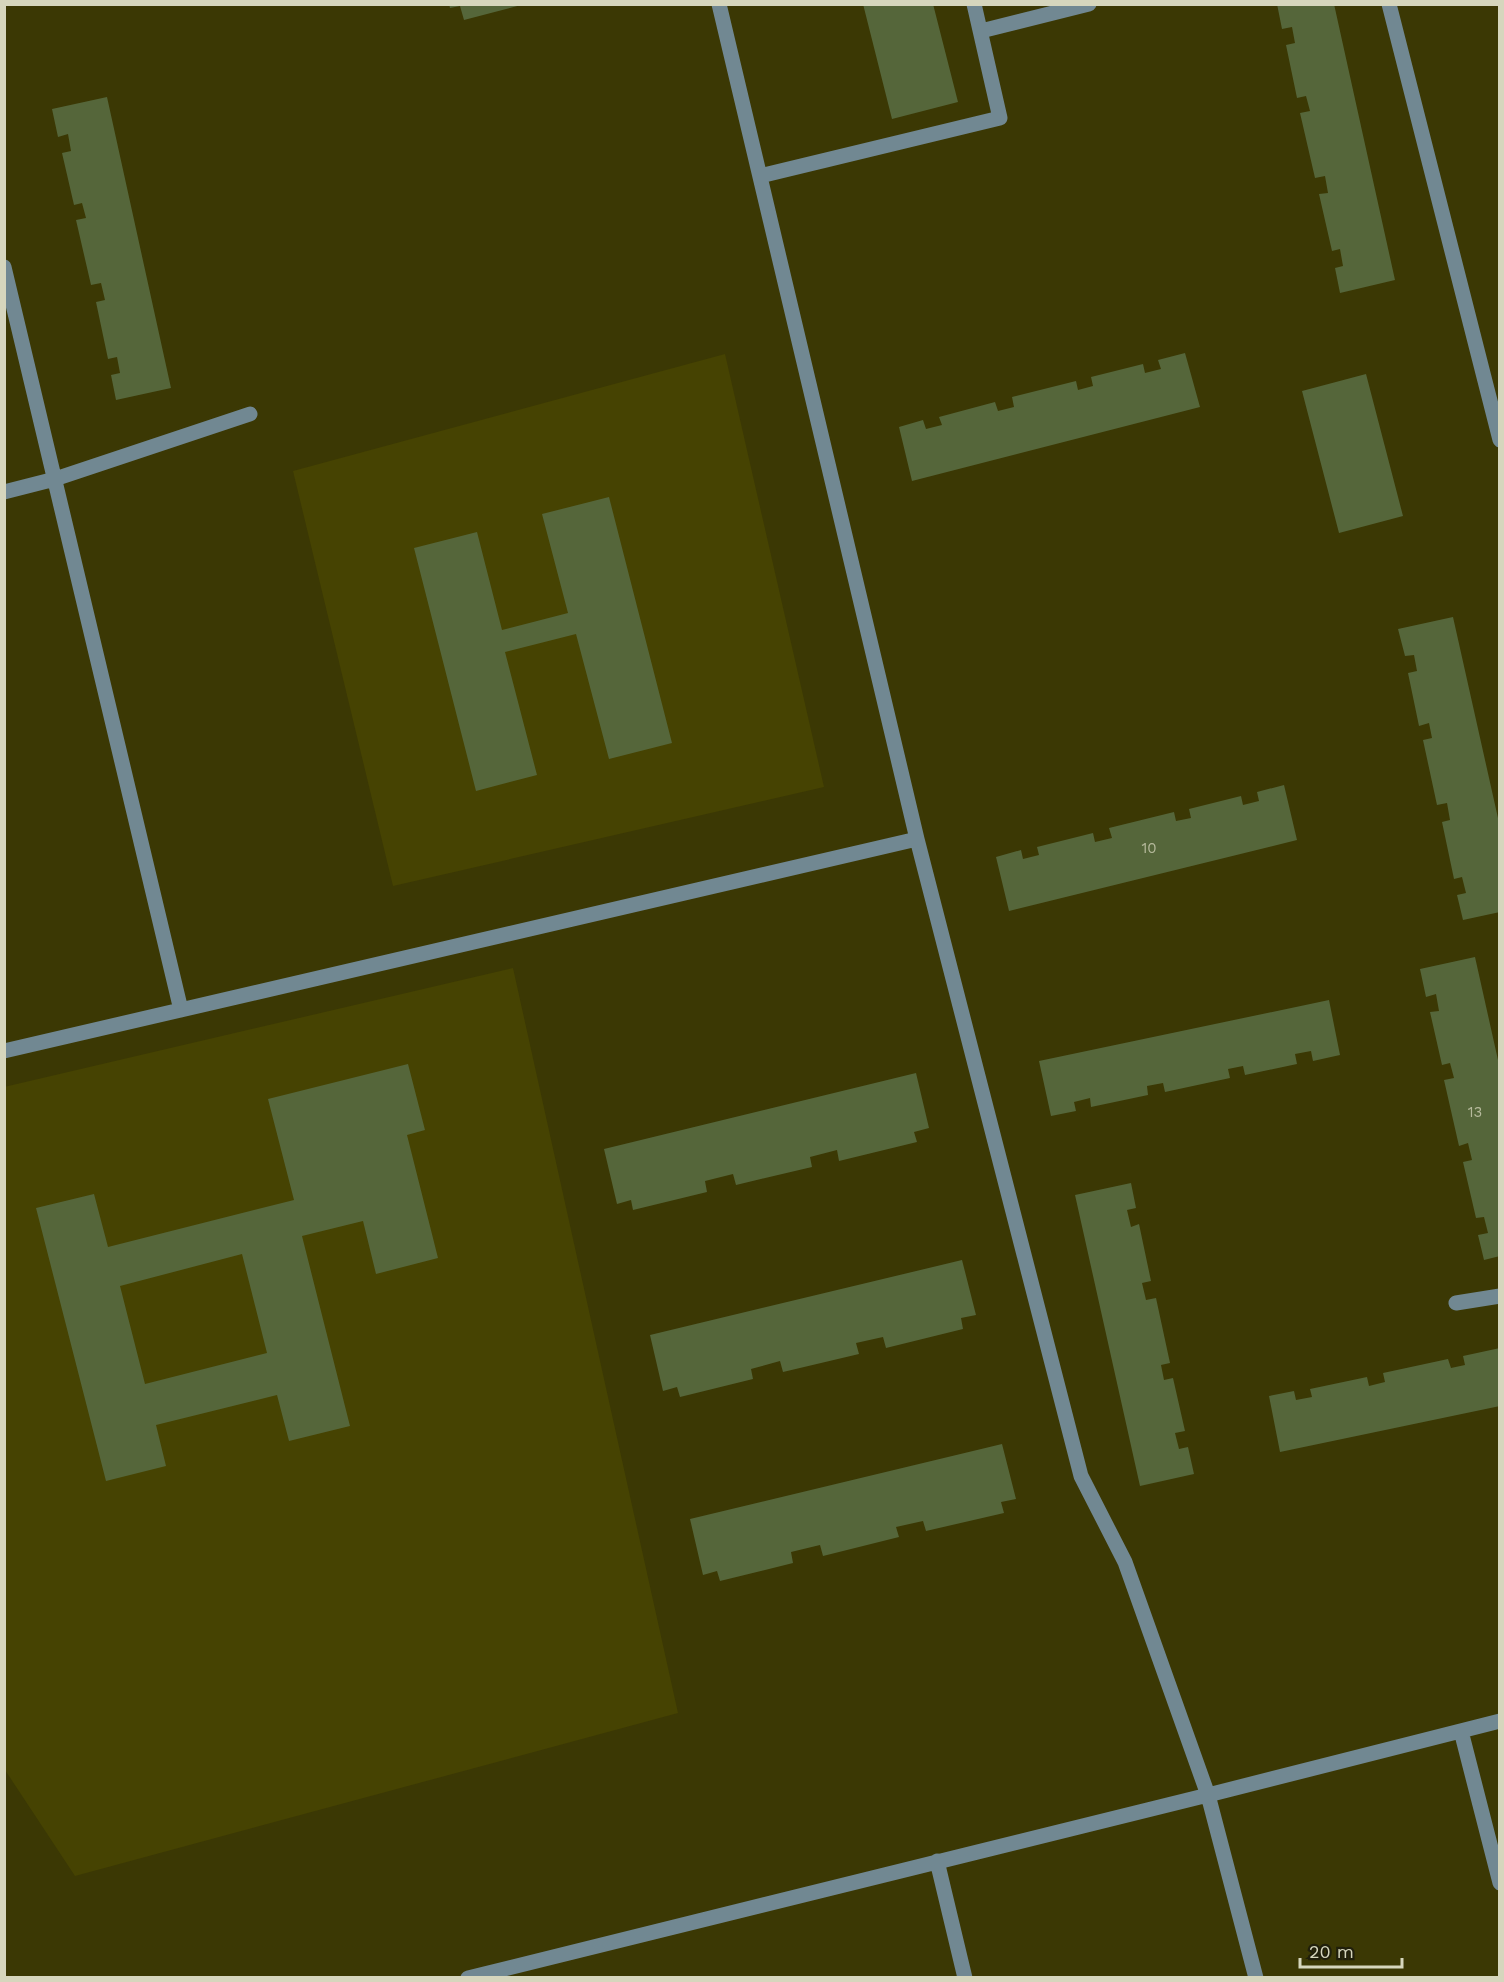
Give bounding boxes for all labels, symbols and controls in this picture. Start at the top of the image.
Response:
house number: 10 [1141,839,1157,857]
house number: 13 [1468,1103,1482,1121]
scale bar [1300,1931,1402,1969]
text: 20 m [1309,1941,1354,1962]

